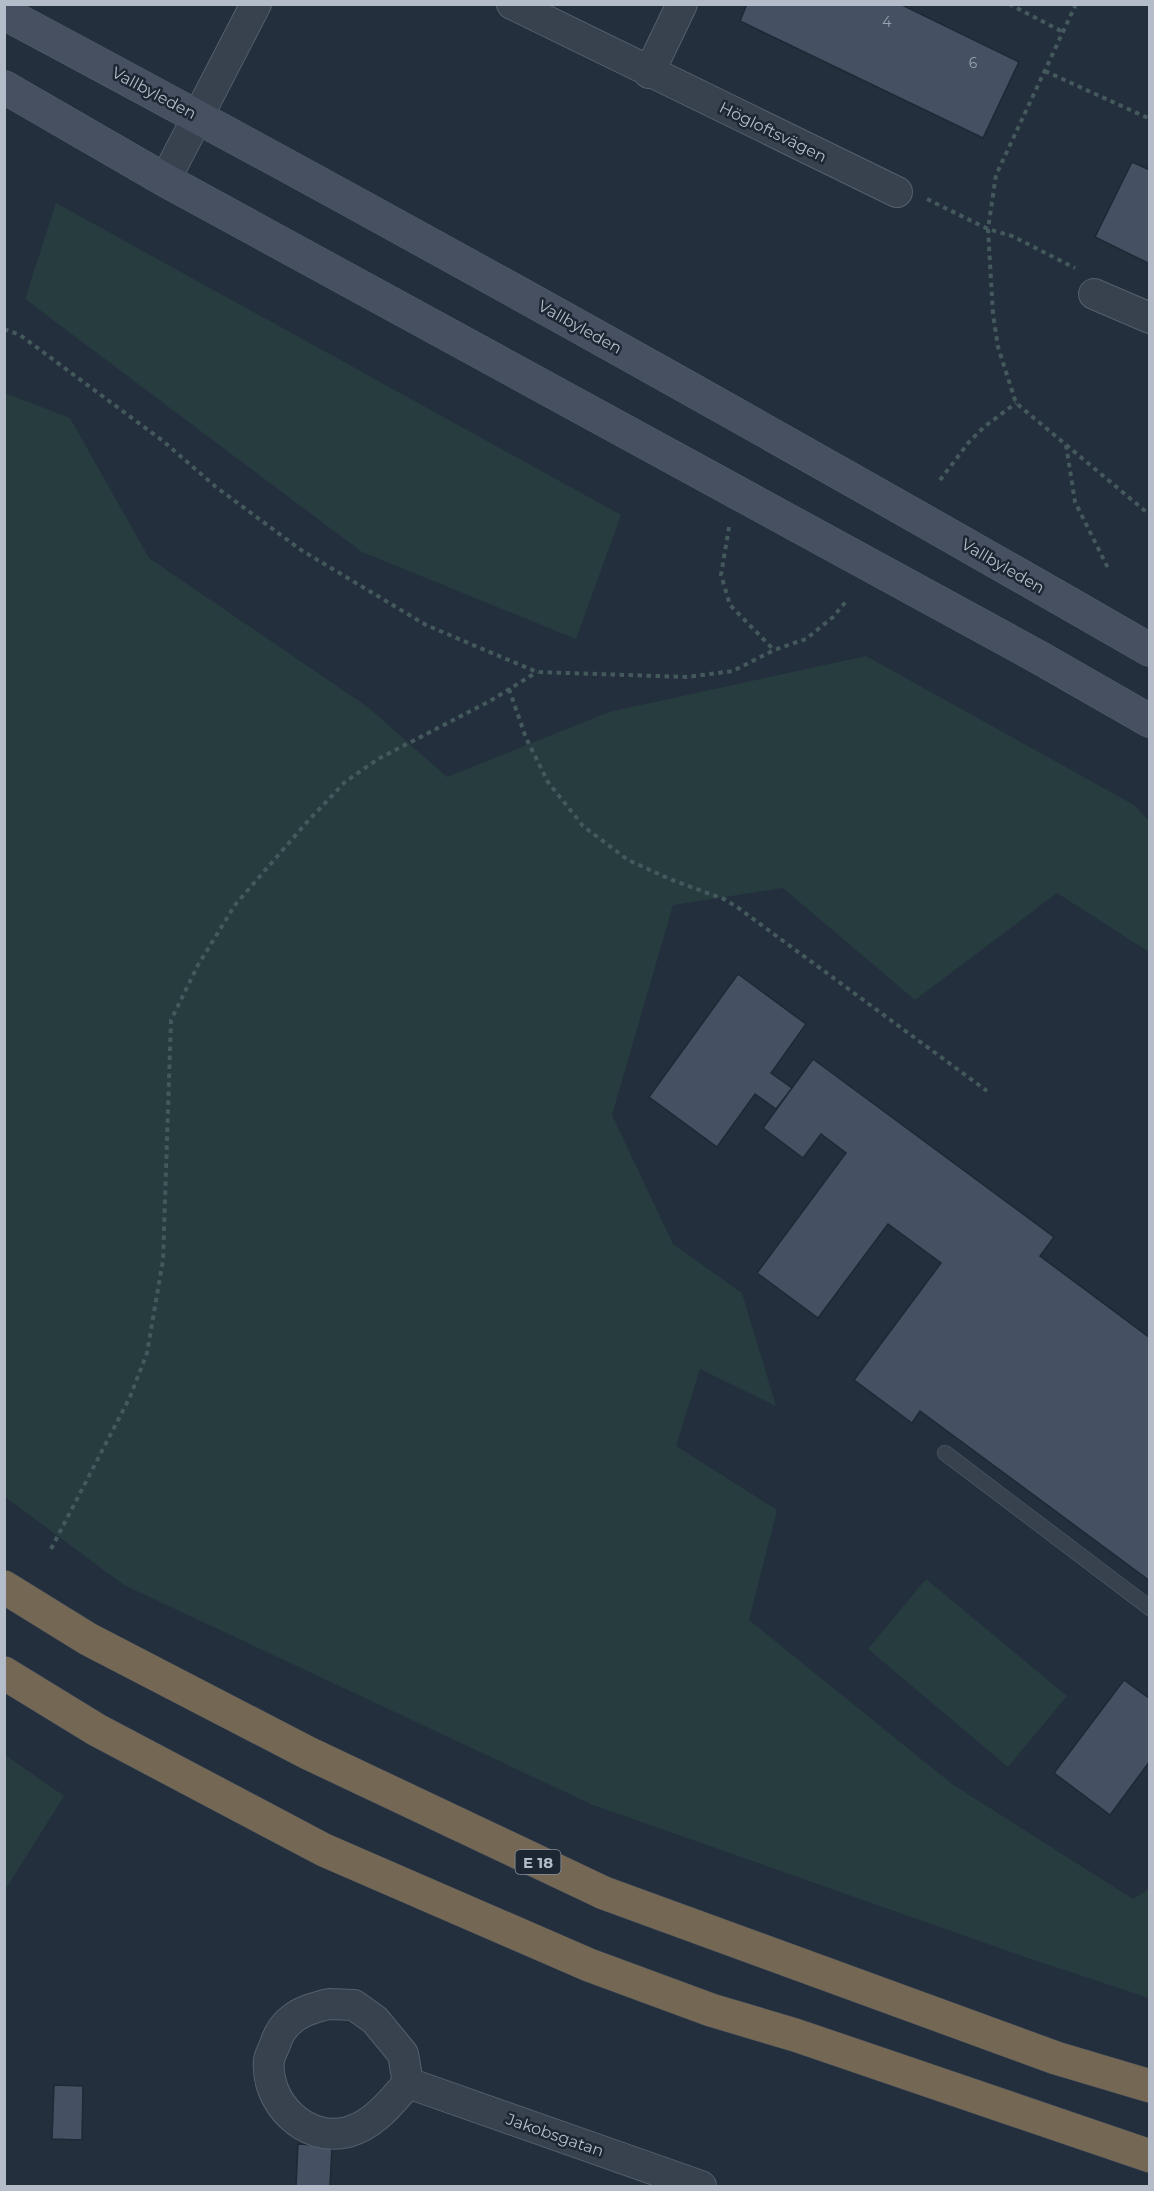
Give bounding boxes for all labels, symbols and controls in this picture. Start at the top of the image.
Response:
house number: 4 [882,13,892,31]
house number: 6 [969,54,978,72]
street label: Vallbyleden [109,63,199,123]
street label: Högloftsvägen [716,98,830,166]
street label: Vallbyleden [535,296,625,358]
street label: Vallbyleden [958,535,1048,597]
road number: E 18 [516,1850,560,1874]
street label: Jakobsgatan [503,2109,606,2161]

